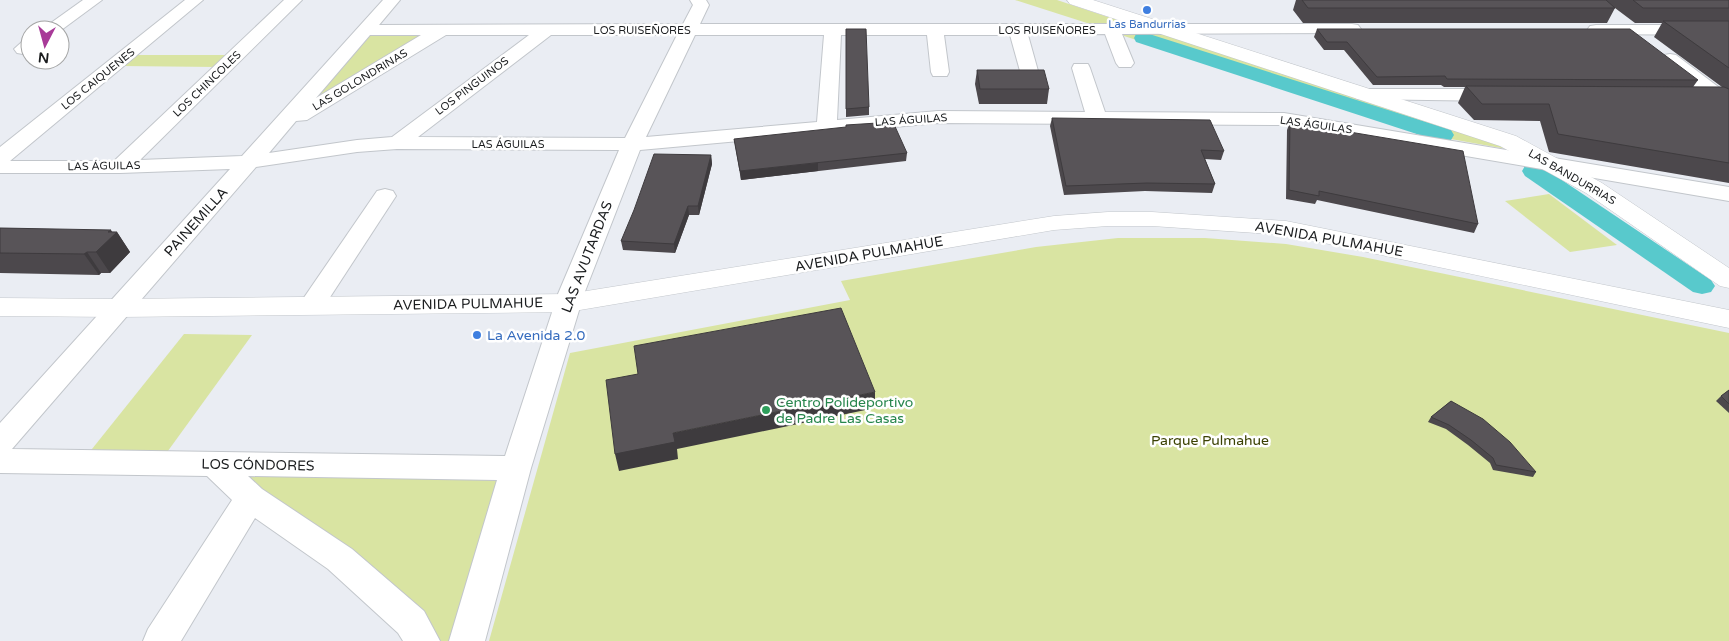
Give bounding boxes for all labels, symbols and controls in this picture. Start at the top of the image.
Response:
marker: Las Bandurrias [1141,4,1153,16]
place label: Las Bandurrias [1108,18,1186,31]
north arrow [20,20,70,70]
street label: LOS RUISEÑORES [593,24,691,37]
street label: LOS RUISEÑORES [998,24,1096,37]
street label: LOS CAIQUENES [59,45,138,113]
street label: LAS GOLONDRINAS [310,46,410,113]
text: N [37,48,50,66]
street label: LOS CHINCOLES [170,48,244,120]
street label: LOS PINGUINOS [433,54,511,118]
street label: LAS ÁGUILAS [874,110,948,129]
street label: LAS ÁGUILAS [1279,112,1353,137]
street label: LAS ÁGUILAS [472,137,545,151]
street label: LAS BANDURRIAS [1526,147,1618,207]
street label: LAS ÁGUILAS [67,158,141,173]
street label: PAINEMILLA [161,184,231,260]
street label: LAS AVUTARDAS [558,198,616,315]
street label: AVENIDA PULMAHUE [1254,218,1405,260]
street label: AVENIDA PULMAHUE [794,233,945,275]
street label: AVENIDA PULMAHUE [393,294,543,314]
place label: La Avenida 2.0 [487,327,586,344]
marker: La Avenida 2.0 [471,329,483,341]
place label: Centro Polideportivo de Padre Las Casas [776,394,913,427]
marker: Centro Polideportivo de Padre Las Casas [760,404,772,416]
park label: Parque Pulmahue [1151,432,1269,449]
street label: LOS CÓNDORES [201,456,315,474]

